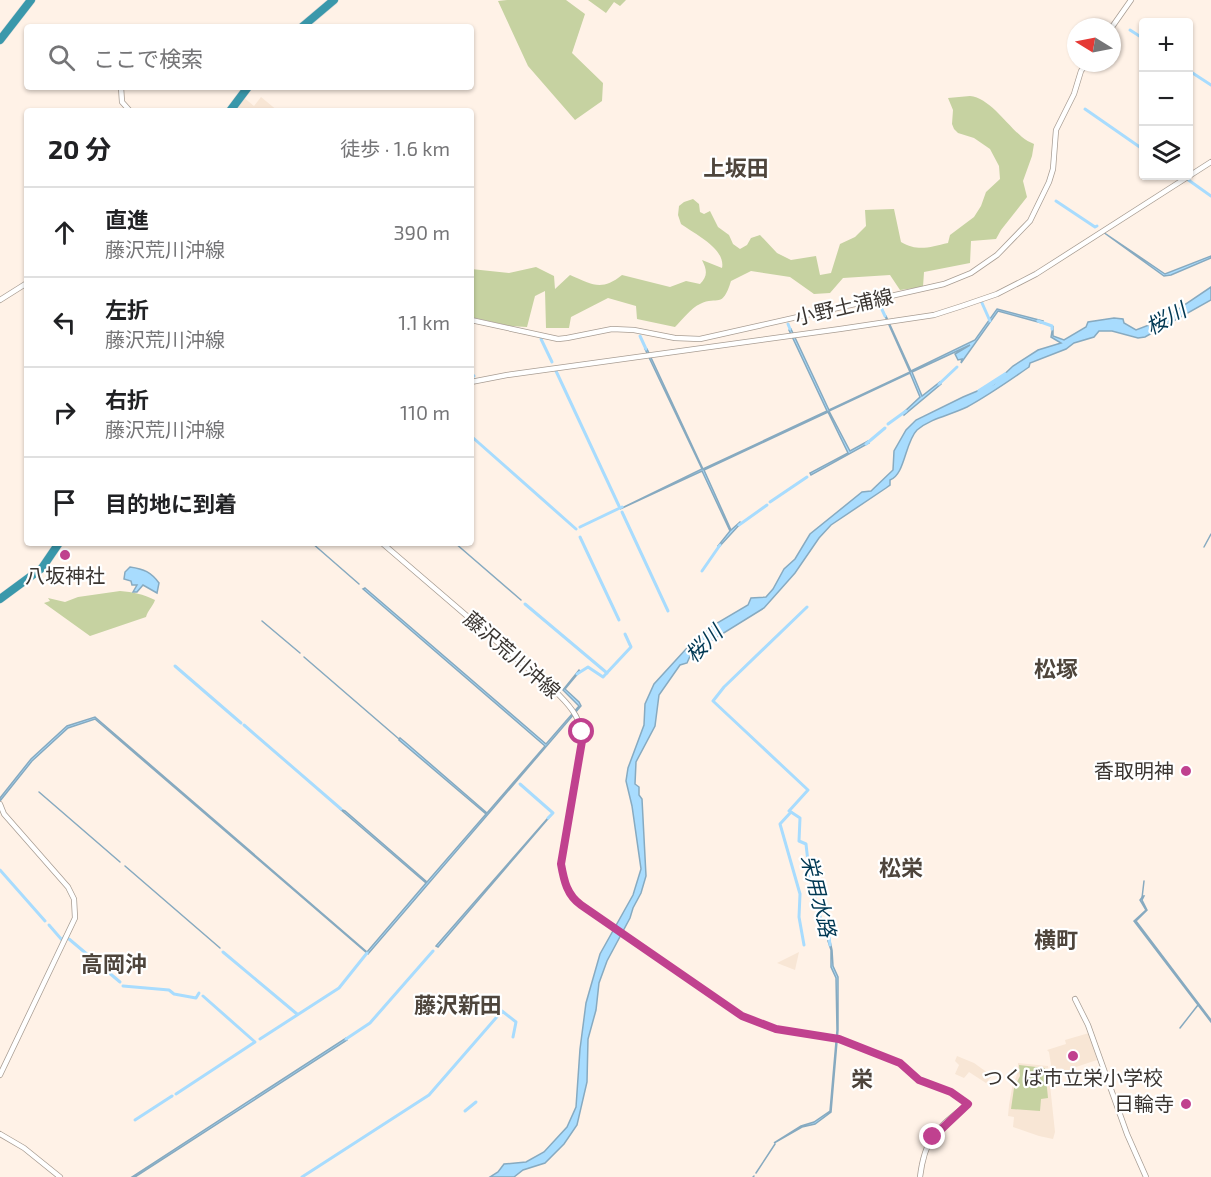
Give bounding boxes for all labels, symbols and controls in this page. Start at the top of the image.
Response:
north arrow [1067,18,1121,72]
map controls [1139,18,1193,180]
button: + [1139,18,1193,72]
search box [24,24,474,90]
icon: search [45,41,78,74]
text: ここで検索 [93,45,203,71]
button: − [1139,72,1193,126]
button: layers [1139,126,1193,180]
text: 20 分 [48,133,111,164]
text: 徒歩 · 1.6 km [340,136,450,160]
district label: 上坂田 [703,154,769,180]
text: 直進 [105,206,149,232]
icon: ahead [48,216,81,249]
text: 390 m [393,220,450,244]
text: 藤沢荒川沖線 [105,237,225,261]
street label: 小野土浦線 [792,283,895,329]
text: 左折 [105,296,149,322]
water label: 桜川 [1141,296,1191,339]
icon: left [48,306,81,339]
text: 1.1 km [398,310,450,334]
text: 藤沢荒川沖線 [105,327,225,351]
text: 右折 [105,386,149,412]
icon: right [48,396,81,429]
text: 110 m [400,400,450,424]
text: 藤沢荒川沖線 [105,417,225,441]
icon: arrive [48,486,81,519]
text: 目的地に到着 [105,490,237,516]
marker: 八坂神社 [58,548,72,562]
place label: 八坂神社 [25,563,105,587]
street label: 藤沢荒川沖線 [460,606,566,703]
water label: 桜川 [679,618,728,667]
district label: 松塚 [1034,655,1078,681]
route start [568,718,594,744]
place label: 香取明神 [1094,758,1174,782]
marker: 香取明神 [1179,764,1193,778]
water label: 栄用水路 [797,852,842,941]
district label: 松栄 [879,854,923,880]
district label: 横町 [1034,926,1078,952]
district label: 高岡沖 [81,950,147,976]
district label: 藤沢新田 [414,991,502,1017]
marker: つくば市立栄小学校 [1066,1049,1080,1063]
district label: 栄 [851,1065,873,1091]
place label: つくば市立栄小学校 [983,1065,1163,1089]
place label: 日輪寺 [1114,1091,1174,1115]
marker: 日輪寺 [1179,1097,1193,1111]
route end [919,1123,945,1149]

